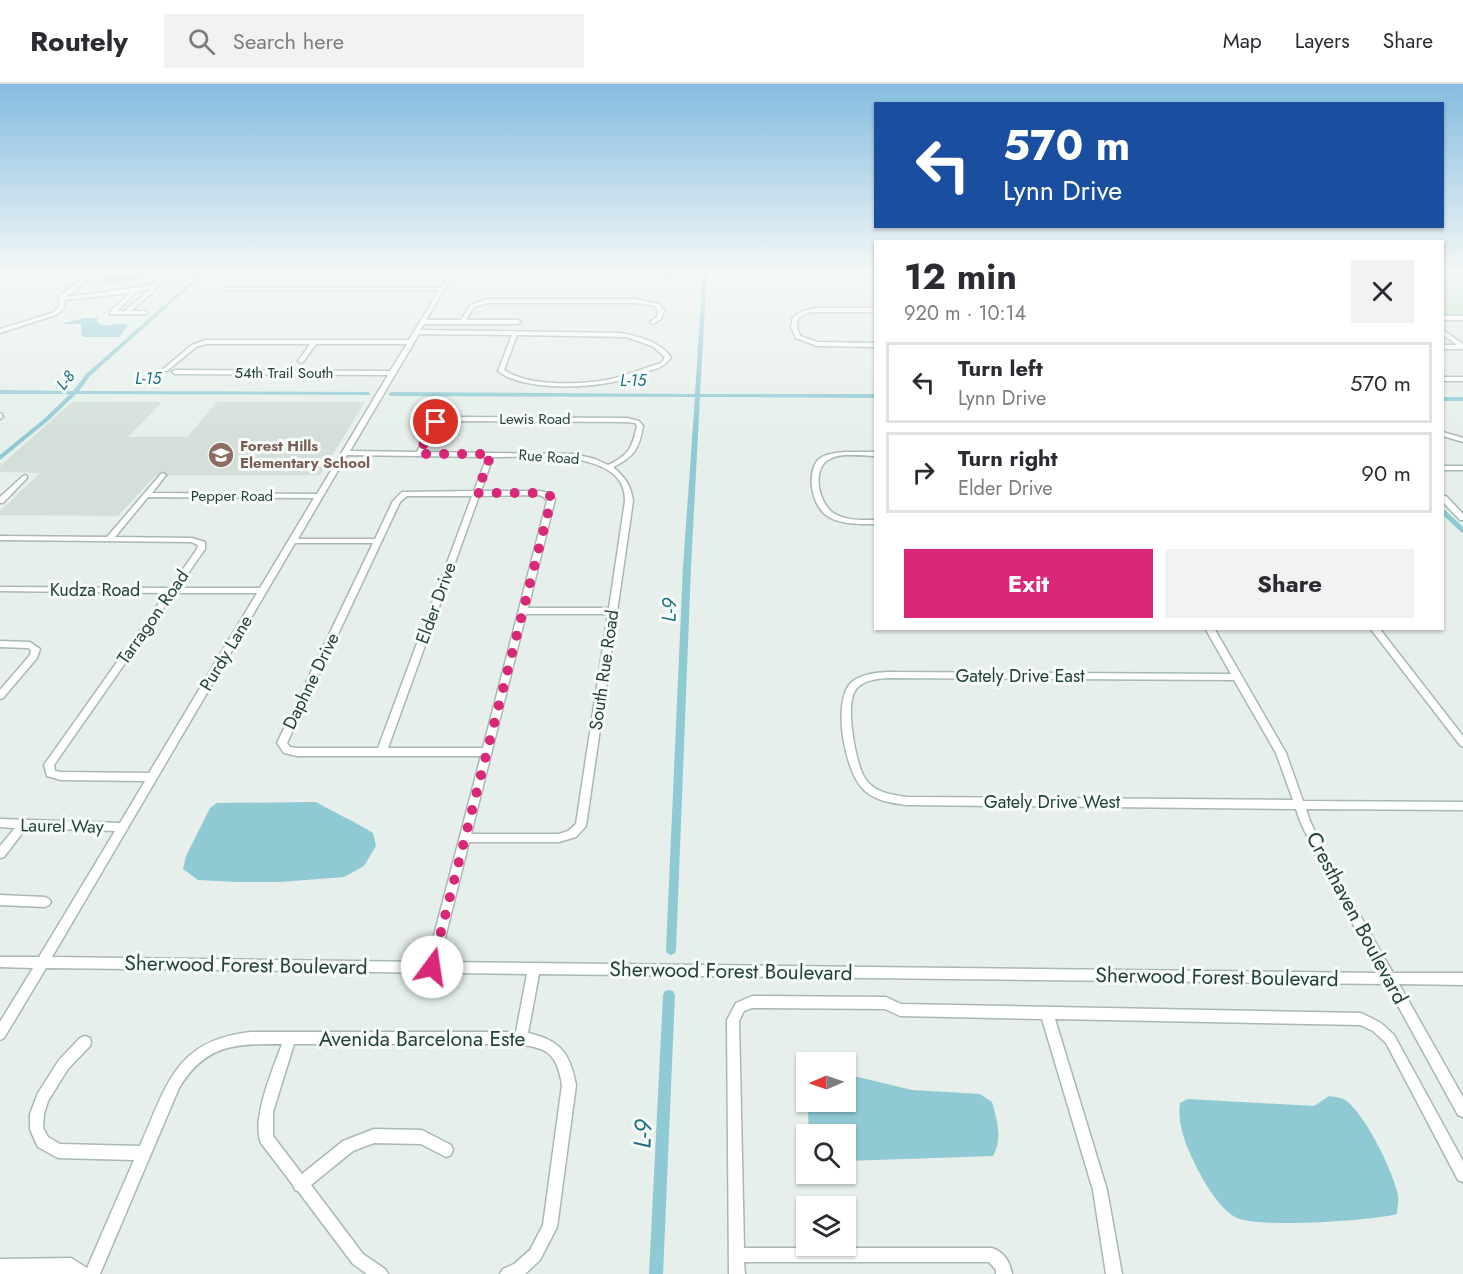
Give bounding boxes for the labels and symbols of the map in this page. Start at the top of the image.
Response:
street label: 54th Trail South [235,362,333,384]
water label: L-8 [51,365,81,395]
water label: L-15 [135,367,162,390]
water label: L-15 [620,369,647,392]
pin [410,396,461,447]
street label: Lewis Road [499,408,571,430]
place label: Forest Hills Elementary School [240,435,370,474]
school or university icon: Forest Hills Elementary School [206,440,236,470]
street label: Rue Road [518,444,580,470]
street label: Pepper Road [191,485,273,507]
street label: Elder Drive [409,559,463,647]
street label: Tarragon Road [111,564,195,670]
street label: Kudza Road [50,577,140,603]
water label: L-9 [655,597,684,623]
street label: South Rue Road [583,608,625,732]
street label: Purdy Lane [193,610,259,696]
street label: Daphne Drive [276,628,346,734]
street label: Gately Drive East [955,663,1085,689]
street label: Gately Drive West [984,789,1121,815]
street label: Laurel Way [20,812,104,840]
street label: Cresthaven Boulevard [1299,826,1415,1010]
position arrow [400,935,464,999]
street label: Sherwood Forest Boulevard [124,948,368,982]
street label: Sherwood Forest Boulevard [609,954,853,988]
street label: Sherwood Forest Boulevard [1095,960,1339,994]
street label: Avenida Barcelona Este [319,1024,525,1054]
north arrow [796,1052,856,1112]
water label: L-9 [624,1118,661,1149]

